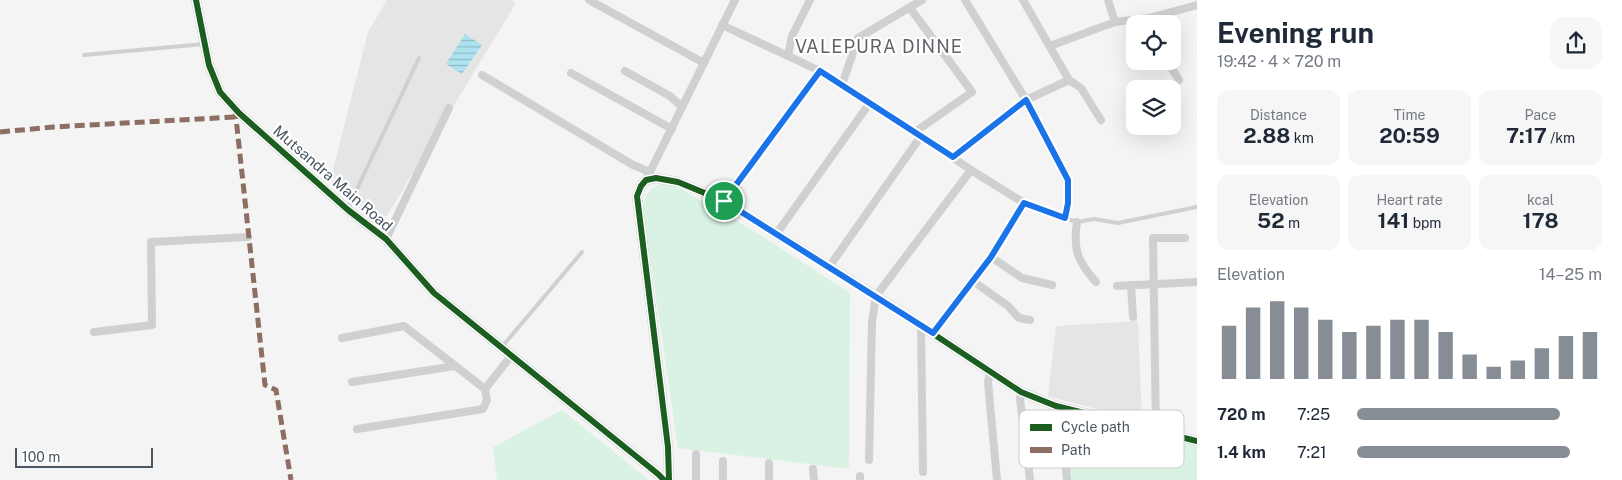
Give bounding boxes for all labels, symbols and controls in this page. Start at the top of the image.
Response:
map controls [1126,15,1181,135]
button: locate [1126,15,1181,70]
text: Evening run [1217,16,1374,49]
button: share [1550,17,1602,69]
district label: VALEPURA DINNE [795,36,963,57]
text: 19:42 · 4 × 720 m [1217,52,1341,71]
button: layers [1126,80,1181,135]
text: Distance [1250,107,1307,123]
text: Time [1394,107,1425,123]
text: Pace [1524,107,1557,123]
street label: Mutsandra Main Road [270,122,396,234]
text: 2.88 [1243,123,1290,148]
text: 20:59 [1379,123,1440,148]
text: 7:17 [1506,123,1547,148]
text: km [1290,130,1314,146]
text: /km [1547,130,1575,146]
pin [703,180,745,222]
icon: arrive [710,187,738,215]
text: Elevation [1249,192,1308,208]
text: Heart rate [1376,192,1443,208]
text: kcal [1527,192,1554,208]
text: 52 [1257,208,1285,233]
text: 141 [1378,208,1409,233]
text: 178 [1522,208,1559,233]
text: m [1285,215,1300,231]
text: bpm [1409,215,1441,231]
text: Elevation [1217,265,1285,284]
text: 14–25 m [1539,265,1602,284]
text: 720 m [1217,405,1265,424]
text: 7:25 [1297,405,1330,424]
legend [1019,410,1184,468]
text: Cycle path [1061,419,1130,435]
text: Path [1061,442,1091,458]
text: 1.4 km [1217,443,1266,462]
text: 7:21 [1297,443,1327,462]
scale bar [15,445,152,468]
text: 100 m [22,449,60,465]

